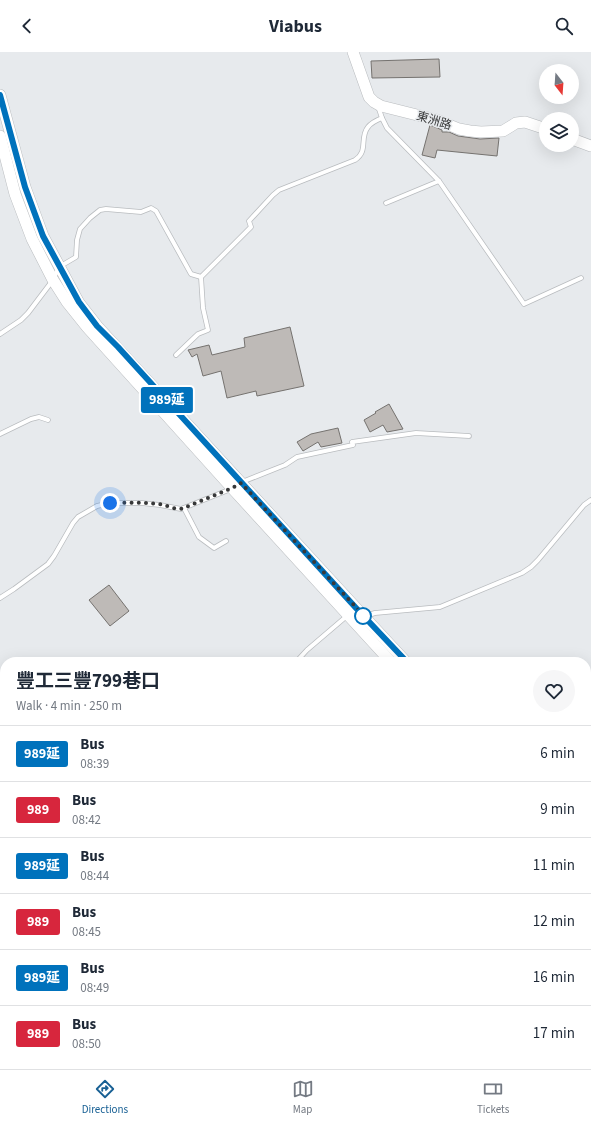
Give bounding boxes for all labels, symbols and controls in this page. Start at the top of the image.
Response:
text: Viabus [269,14,322,39]
icon: back [16,15,38,37]
icon: search [553,15,575,37]
north arrow [539,64,579,104]
map controls [539,64,579,152]
street label: 東洲路 [414,108,454,134]
button: layers [539,112,579,152]
line badge: 989延 [139,387,195,413]
text: 989延 [149,390,185,410]
your location [100,493,120,513]
unlabelled marker [354,607,372,625]
text: 豐工三豐799巷口 [16,668,160,695]
button: heart [533,670,575,712]
text: Walk · 4 min · 250 m [16,697,122,715]
text: Bus [80,734,104,755]
text: 6 min [540,743,575,764]
text: 989延 [24,744,60,764]
text: 08:39 [80,755,109,773]
text: Bus [72,790,96,811]
text: 9 min [540,799,575,820]
text: 989 [27,800,49,820]
text: 08:42 [72,811,101,829]
text: Bus [80,846,104,867]
text: 11 min [533,855,575,876]
text: 989延 [24,856,60,876]
text: 08:44 [80,867,109,885]
text: Bus [72,902,96,923]
text: 12 min [533,911,575,932]
text: 989 [27,912,49,932]
text: 08:45 [72,923,101,941]
text: Bus [80,958,104,979]
text: 16 min [533,967,575,988]
text: 989延 [24,968,60,988]
text: 08:49 [80,979,109,997]
text: Bus [72,1014,96,1035]
text: 17 min [533,1023,575,1044]
text: 989 [27,1024,49,1044]
text: 08:50 [72,1035,101,1053]
tab: Directions [82,1078,128,1117]
tab: Map [292,1078,314,1117]
tab: Tickets [477,1078,509,1117]

